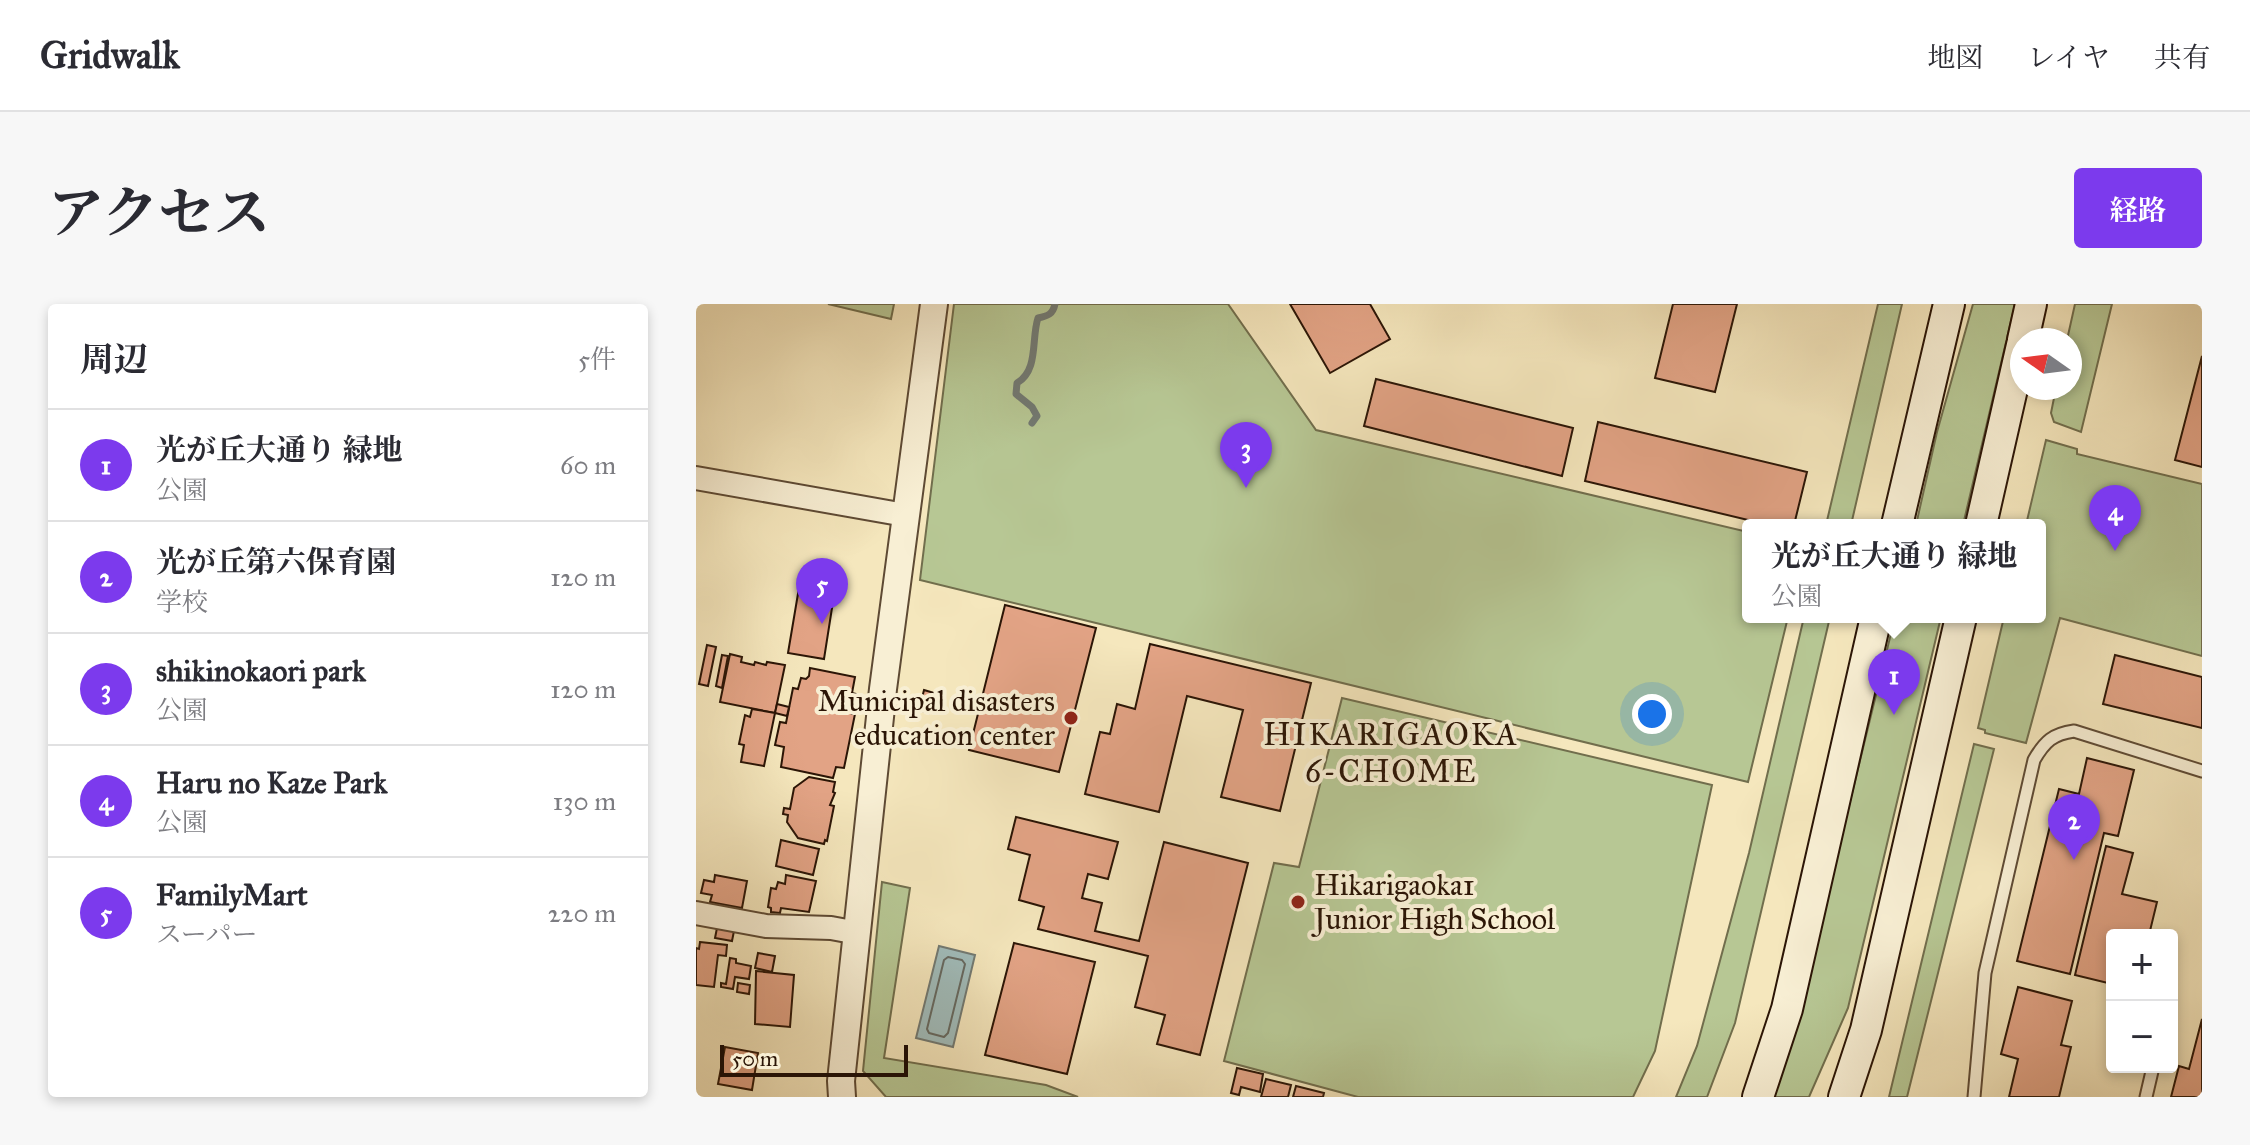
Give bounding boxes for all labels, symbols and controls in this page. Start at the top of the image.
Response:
text: Gridwalk [40,32,180,78]
text: 地図 [1927,40,1983,75]
text: レイヤ [2027,40,2110,75]
text: 共有 [2154,40,2210,75]
button: 経路 [2074,168,2202,248]
text: アクセス [48,179,270,247]
north arrow [2010,328,2082,400]
text: 周辺 [80,339,148,380]
text: 5件 [578,343,616,375]
pin: 3 [1220,422,1272,488]
text: 光が丘大通り 緑地 [156,432,402,468]
text: 1 [101,449,111,481]
text: 60 m [560,449,616,481]
text: 公園 [156,474,208,506]
pin: 4 [2089,485,2141,551]
popup [1742,519,2046,623]
text: 光が丘大通り 緑地 [1771,538,2017,574]
text: 光が丘第六保育園 [156,544,396,580]
pin: 5 [796,558,848,624]
text: 2 [100,561,112,593]
text: 120 m [550,561,616,593]
text: 公園 [1771,580,1823,612]
text: 学校 [156,586,208,618]
pin: 1 [1868,649,1920,715]
text: shikinokaori park [156,653,366,689]
text: 3 [101,673,111,705]
text: 120 m [550,673,616,705]
place label: Municipal disasters education center [818,683,1056,753]
text: 公園 [156,694,208,726]
your location [1632,694,1672,734]
marker: Municipal disasters education center [1062,709,1080,727]
district label: HIKARIGAOKA 6-CHOME [1263,715,1519,791]
text: Haru no Kaze Park [156,765,388,801]
text: 4 [99,785,113,817]
text: 130 m [553,785,616,817]
pin: 2 [2048,794,2100,860]
text: 公園 [156,806,208,838]
place label: Hikarigaoka1 Junior High School [1311,867,1556,937]
text: FamilyMart [156,877,308,913]
marker: Hikarigaoka1 Junior High School [1289,893,1307,911]
text: 5 [100,897,112,929]
text: 220 m [548,897,616,929]
text: スーパー [156,918,257,950]
map controls [2106,929,2178,1073]
button: + [2106,929,2178,1001]
button: − [2106,1001,2178,1073]
scale bar [720,1041,908,1077]
text: 50 m [732,1045,778,1072]

